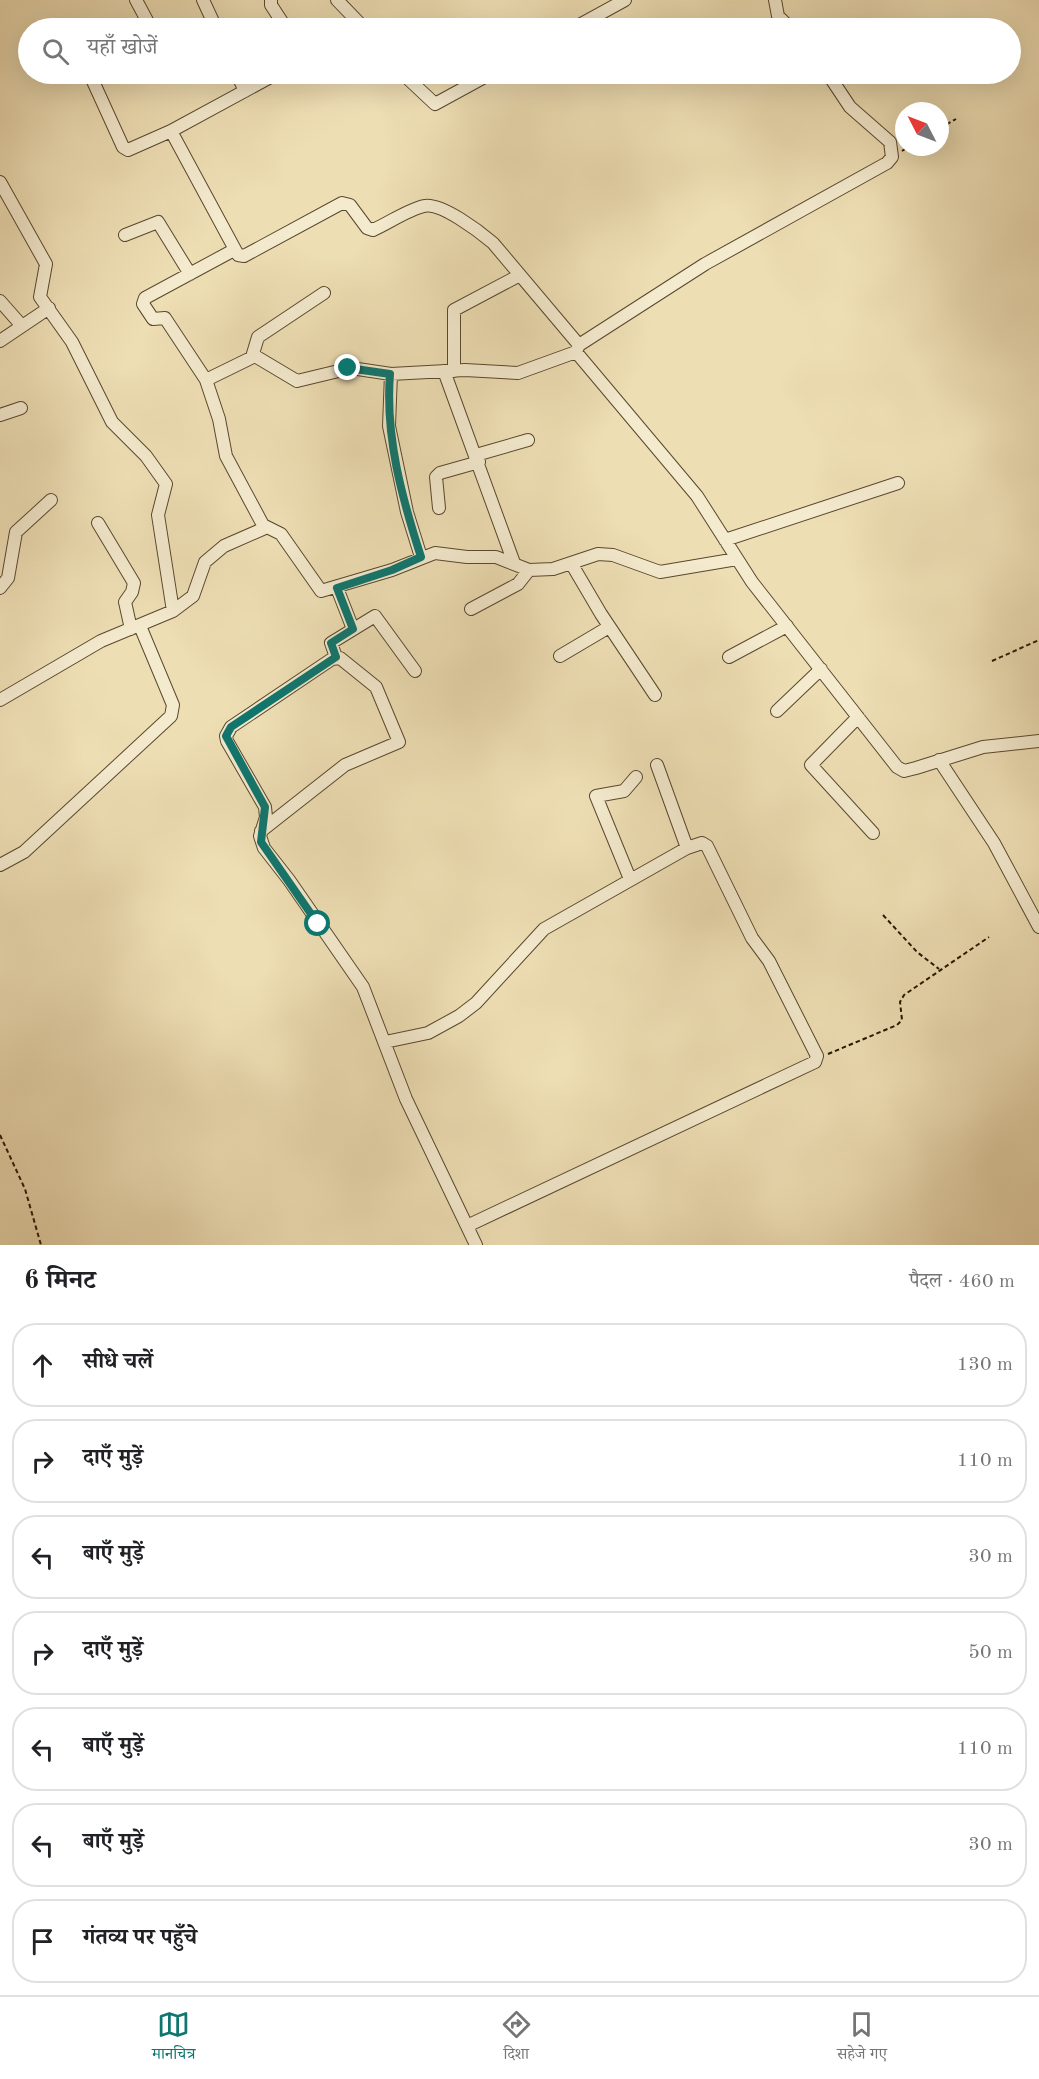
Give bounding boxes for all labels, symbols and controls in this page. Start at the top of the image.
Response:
search box [18,18,1021,84]
icon: search [39,35,72,68]
text: यहाँ खोजें [87,37,158,59]
north arrow [895,102,949,156]
route end [334,354,360,380]
route start [304,910,330,936]
text: 6 मिनट [24,1268,96,1294]
text: पैदल · 460 m [909,1272,1015,1292]
icon: ahead [26,1349,59,1382]
text: सीधे चलें [83,1351,153,1373]
text: 130 m [957,1355,1013,1375]
icon: right [26,1445,59,1478]
text: दाएँ मुड़ें [83,1447,143,1469]
text: 110 m [957,1451,1013,1471]
icon: left [26,1541,59,1574]
text: बाएँ मुड़ें [83,1543,144,1565]
text: 30 m [968,1547,1013,1567]
icon: right [26,1637,59,1670]
text: दाएँ मुड़ें [83,1639,143,1661]
text: 50 m [968,1643,1013,1663]
icon: left [26,1733,59,1766]
text: बाएँ मुड़ें [83,1735,144,1757]
text: 110 m [957,1739,1013,1759]
icon: left [26,1829,59,1862]
text: बाएँ मुड़ें [83,1831,144,1853]
text: 30 m [968,1835,1013,1855]
icon: arrive [26,1925,59,1958]
text: गंतव्य पर पहुँचे [83,1927,197,1949]
tab: मानचित्र [152,2008,195,2069]
tab: दिशा [500,2008,533,2069]
tab: सहेजे गए [837,2008,887,2069]

